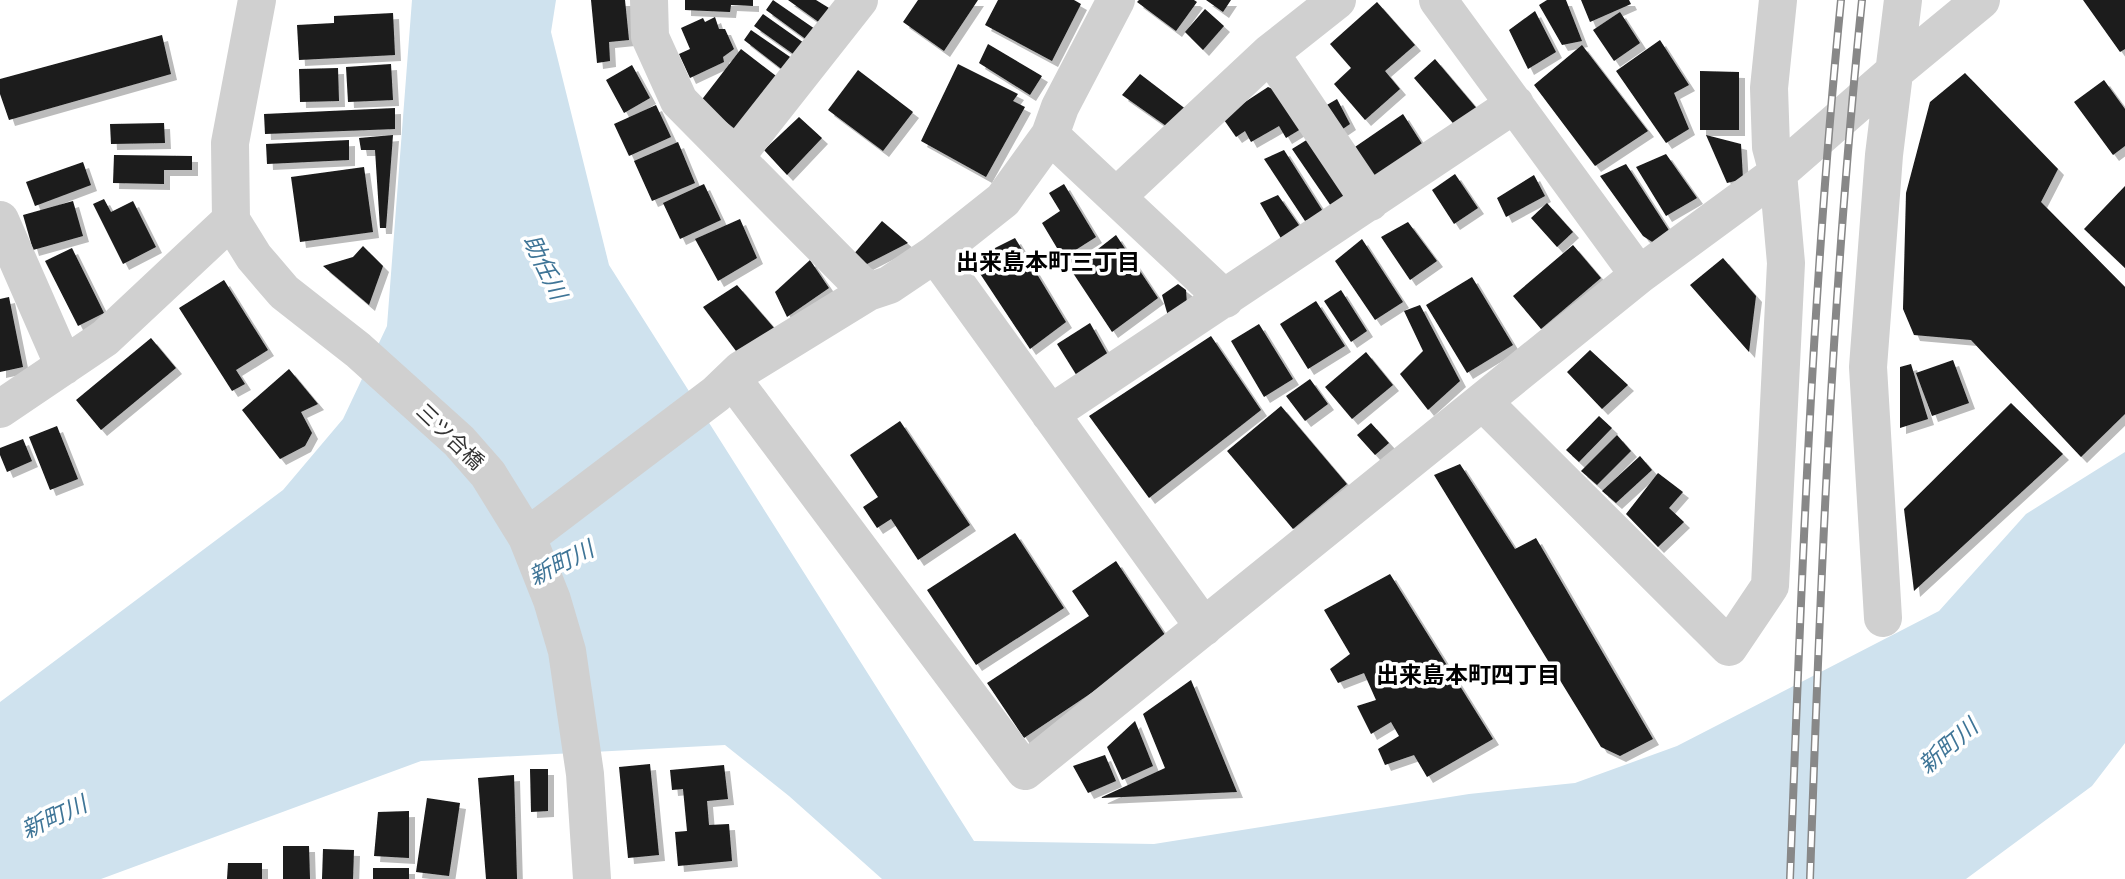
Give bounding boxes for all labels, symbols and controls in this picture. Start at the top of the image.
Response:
water label: 助任川 [516,230,574,307]
district label: 出来島本町三丁目 [956,248,1140,277]
street label: 三ツ合橋 [411,398,489,476]
water label: 新町川 [524,534,601,592]
district label: 出来島本町四丁目 [1376,661,1560,690]
water label: 新町川 [1913,711,1986,780]
water label: 新町川 [17,788,94,845]

